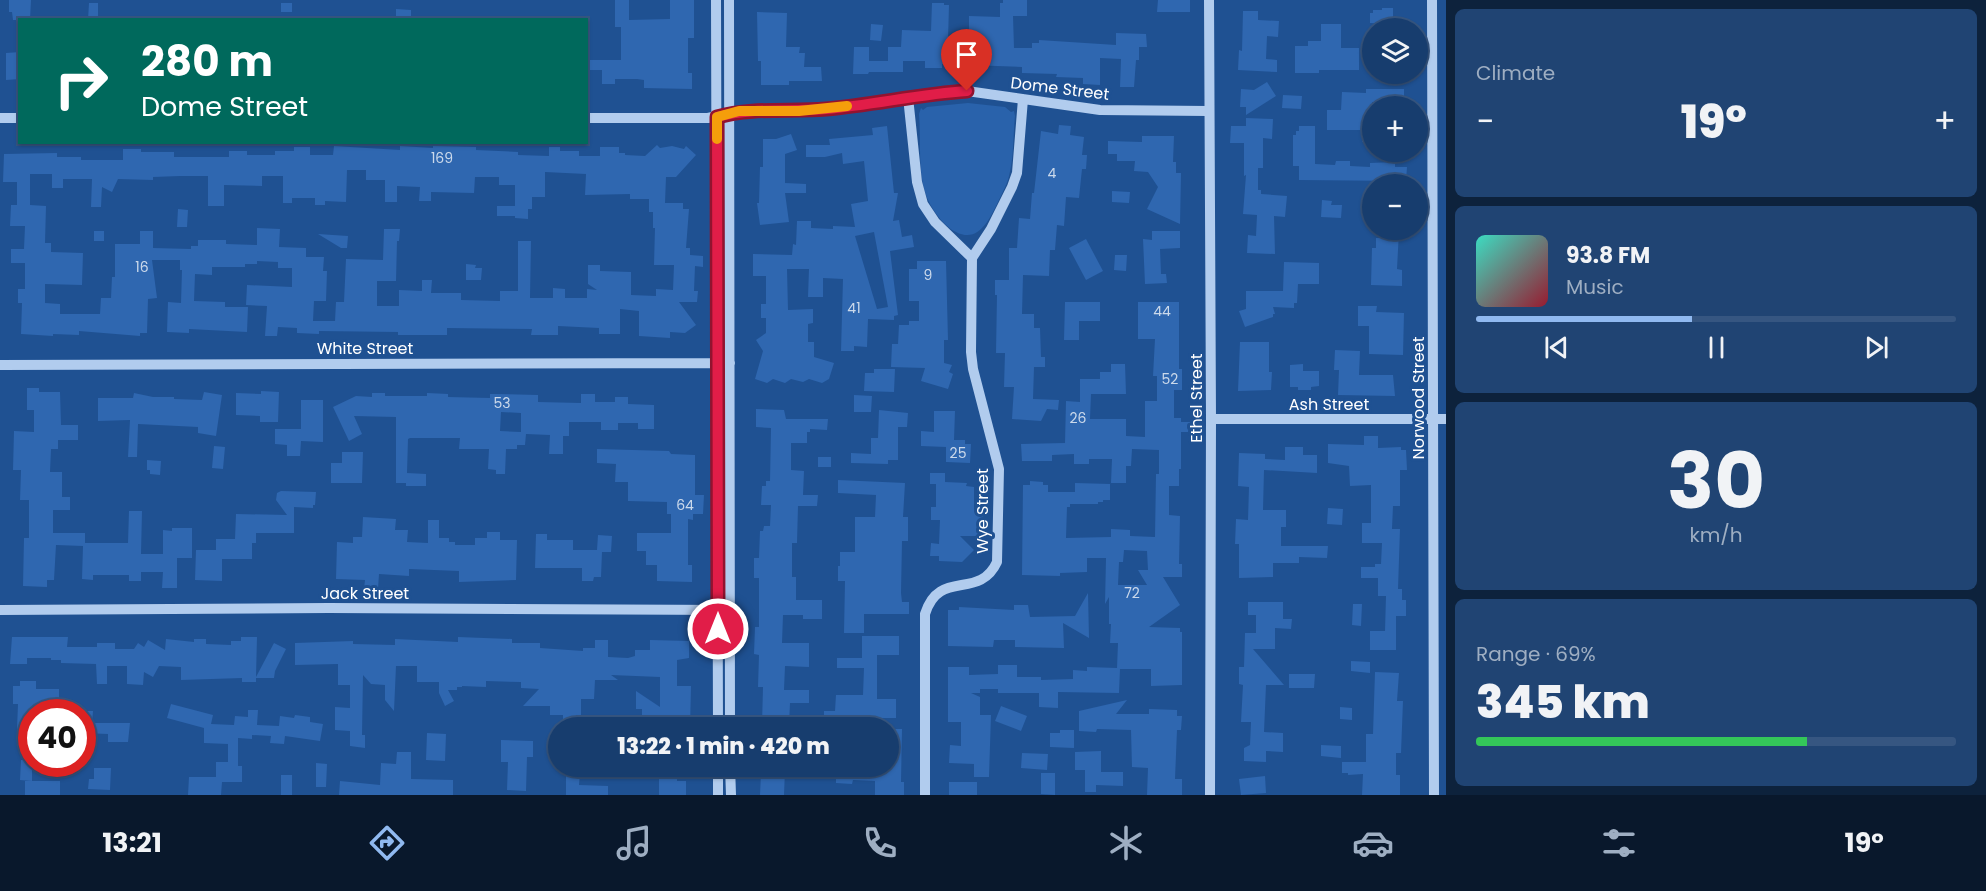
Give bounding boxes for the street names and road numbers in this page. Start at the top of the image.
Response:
street label: Dome Street [1009,71,1111,106]
street label: Norwood Street [1407,336,1430,460]
street label: White Street [317,337,414,360]
street label: Ethel Street [1185,353,1208,443]
street label: Ash Street [1289,393,1369,416]
street label: Wye Street [971,468,994,554]
street label: Jack Street [321,582,409,605]

